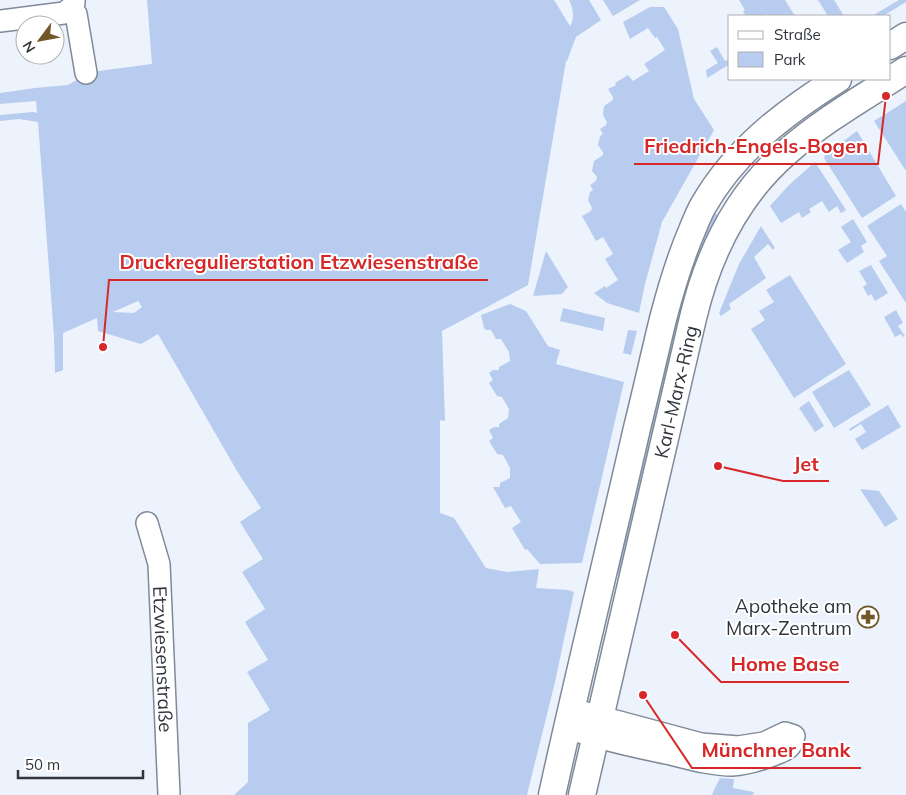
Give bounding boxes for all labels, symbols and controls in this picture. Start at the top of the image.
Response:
north arrow [15,15,65,65]
legend [728,15,891,80]
text: Straße [774,25,821,44]
text: N [19,38,39,56]
text: Park [774,50,806,69]
callout: Friedrich-Engels-Bogen [634,129,878,164]
text: Friedrich-Engels-Bogen [644,133,868,158]
callout: Druckregulierstation Etzwiesenstraße [109,245,488,280]
text: Druckregulierstation Etzwiesenstraße [119,249,479,274]
street label: Karl-Marx-Ring [649,323,703,461]
callout: Jet [783,446,829,481]
text: Jet [793,451,819,476]
street label: Etzwiesenstraße [148,586,178,733]
place label: Apotheke am Marx-Zentrum [726,594,852,640]
pharmacy icon: Apotheke am Marx-Zentrum [856,605,880,629]
callout: Home Base [721,647,849,682]
text: Home Base [731,651,839,676]
callout: Münchner Bank [692,733,861,768]
text: Münchner Bank [701,737,852,762]
scale bar [18,748,142,780]
text: 50 m [25,755,60,774]

